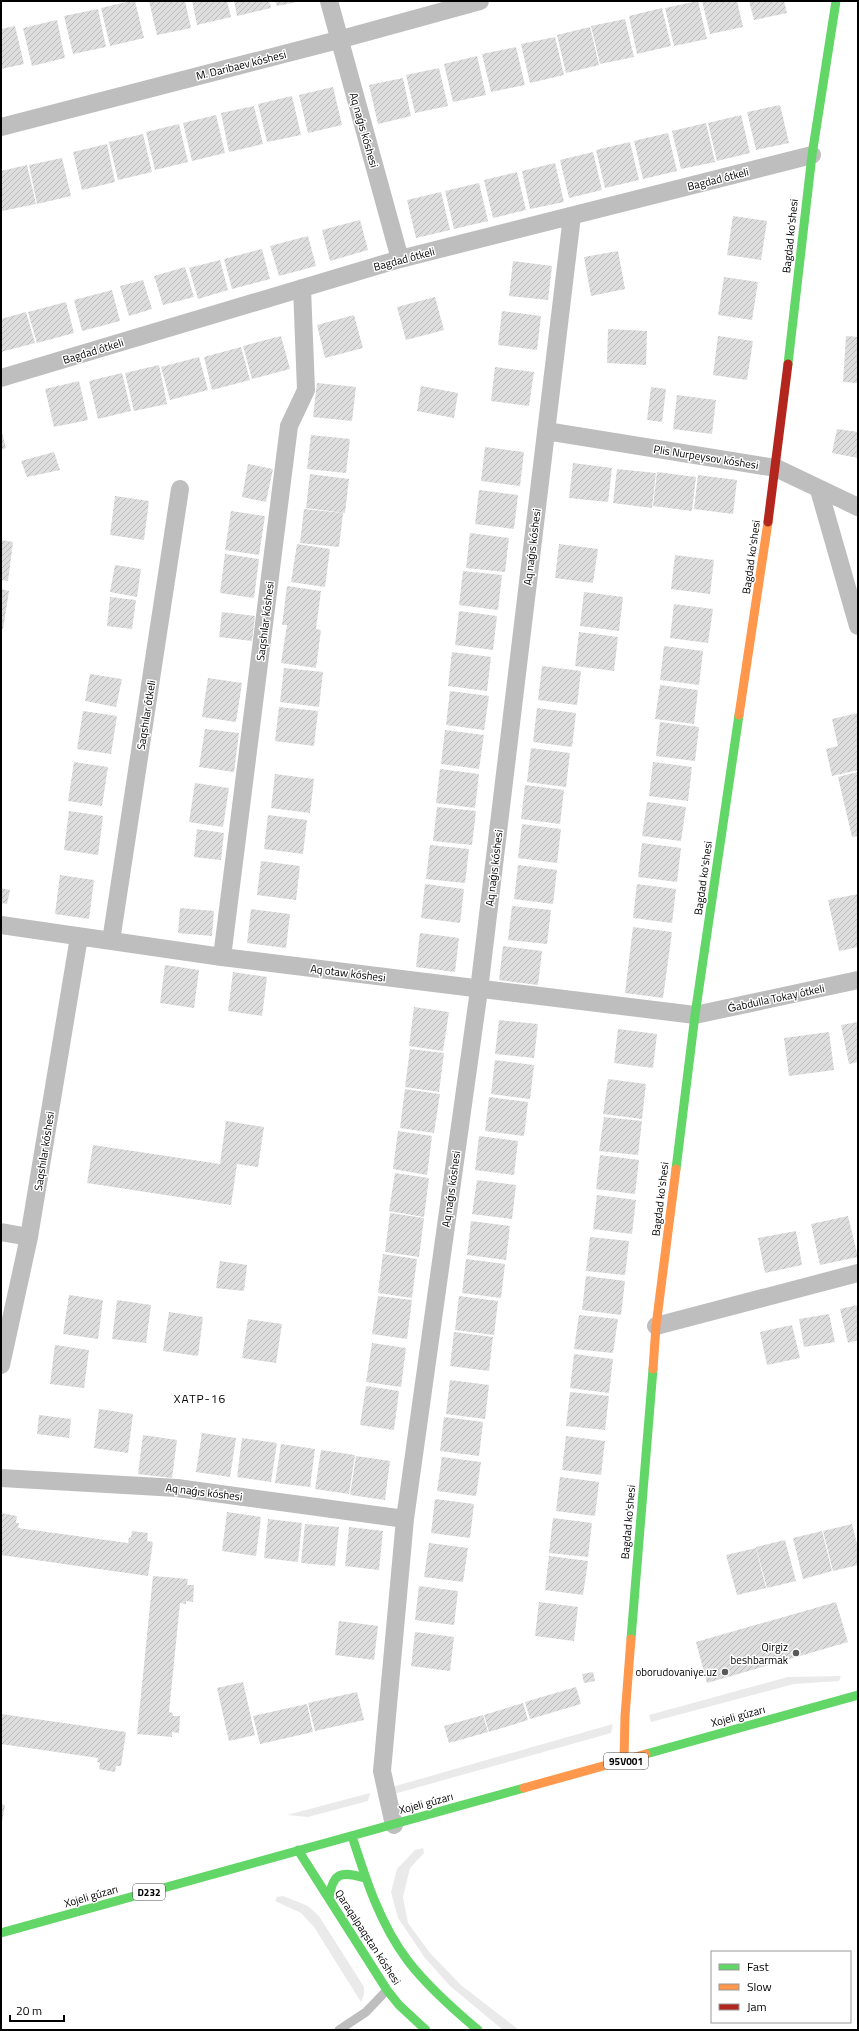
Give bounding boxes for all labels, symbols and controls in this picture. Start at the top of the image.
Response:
street label: M. Daribaev kóshesi [194,46,288,84]
street label: Aq naǵıs kóshesi [346,91,382,169]
street label: Bagdad ótkeli [686,164,750,194]
street label: Bagdad ko'shesi [778,198,802,274]
street label: Bagdad ótkeli [372,243,436,275]
street label: Bagdad ótkeli [61,334,125,368]
street label: Plis Nurpeysov kóshesi [652,441,760,473]
street label: Aq naǵıs kóshesi [519,508,545,586]
street label: Bagdad ko'shesi [738,519,764,595]
street label: Saqshılar kóshesi [252,580,278,662]
street label: Saqshılar ótkeli [133,679,159,751]
street label: Aq naǵıs kóshesi [481,829,507,907]
street label: Bagdad ko'shesi [690,840,716,916]
street label: Aq otaw kóshesi [309,960,387,986]
street label: Ǵabdulla Tokay ótkeli [726,980,826,1016]
street label: Saqshılar kóshesi [30,1110,58,1192]
street label: Aq naǵıs kóshesi [438,1150,464,1228]
street label: Bagdad ko'shesi [648,1161,672,1237]
district label: XATP-16 [174,1389,226,1408]
street label: Aq naǵıs kóshesi [165,1479,243,1505]
street label: Bagdad ko'shesi [617,1484,639,1560]
place label: Qirgiz beshbarmak [731,1639,789,1668]
marker: Qirgiz beshbarmak [791,1648,801,1658]
place label: oborudovaniye.uz [635,1664,717,1680]
marker: oborudovaniye.uz [720,1667,730,1677]
street label: Xojeli gúzarı [709,1701,767,1731]
road number: 95V001 [604,1753,648,1769]
street label: Xojeli gúzarı [397,1788,455,1818]
street label: Xojeli gúzarı [62,1881,120,1911]
road number: D232 [133,1884,165,1900]
street label: Qaraqalpaqstan kóshesi [331,1886,405,1988]
legend [711,1951,851,2023]
text: Fast [747,1957,770,1976]
text: Slow [747,1977,772,1996]
scale bar [10,1997,64,2023]
text: Jam [747,1997,767,2016]
text: 20 m [16,2001,42,2020]

